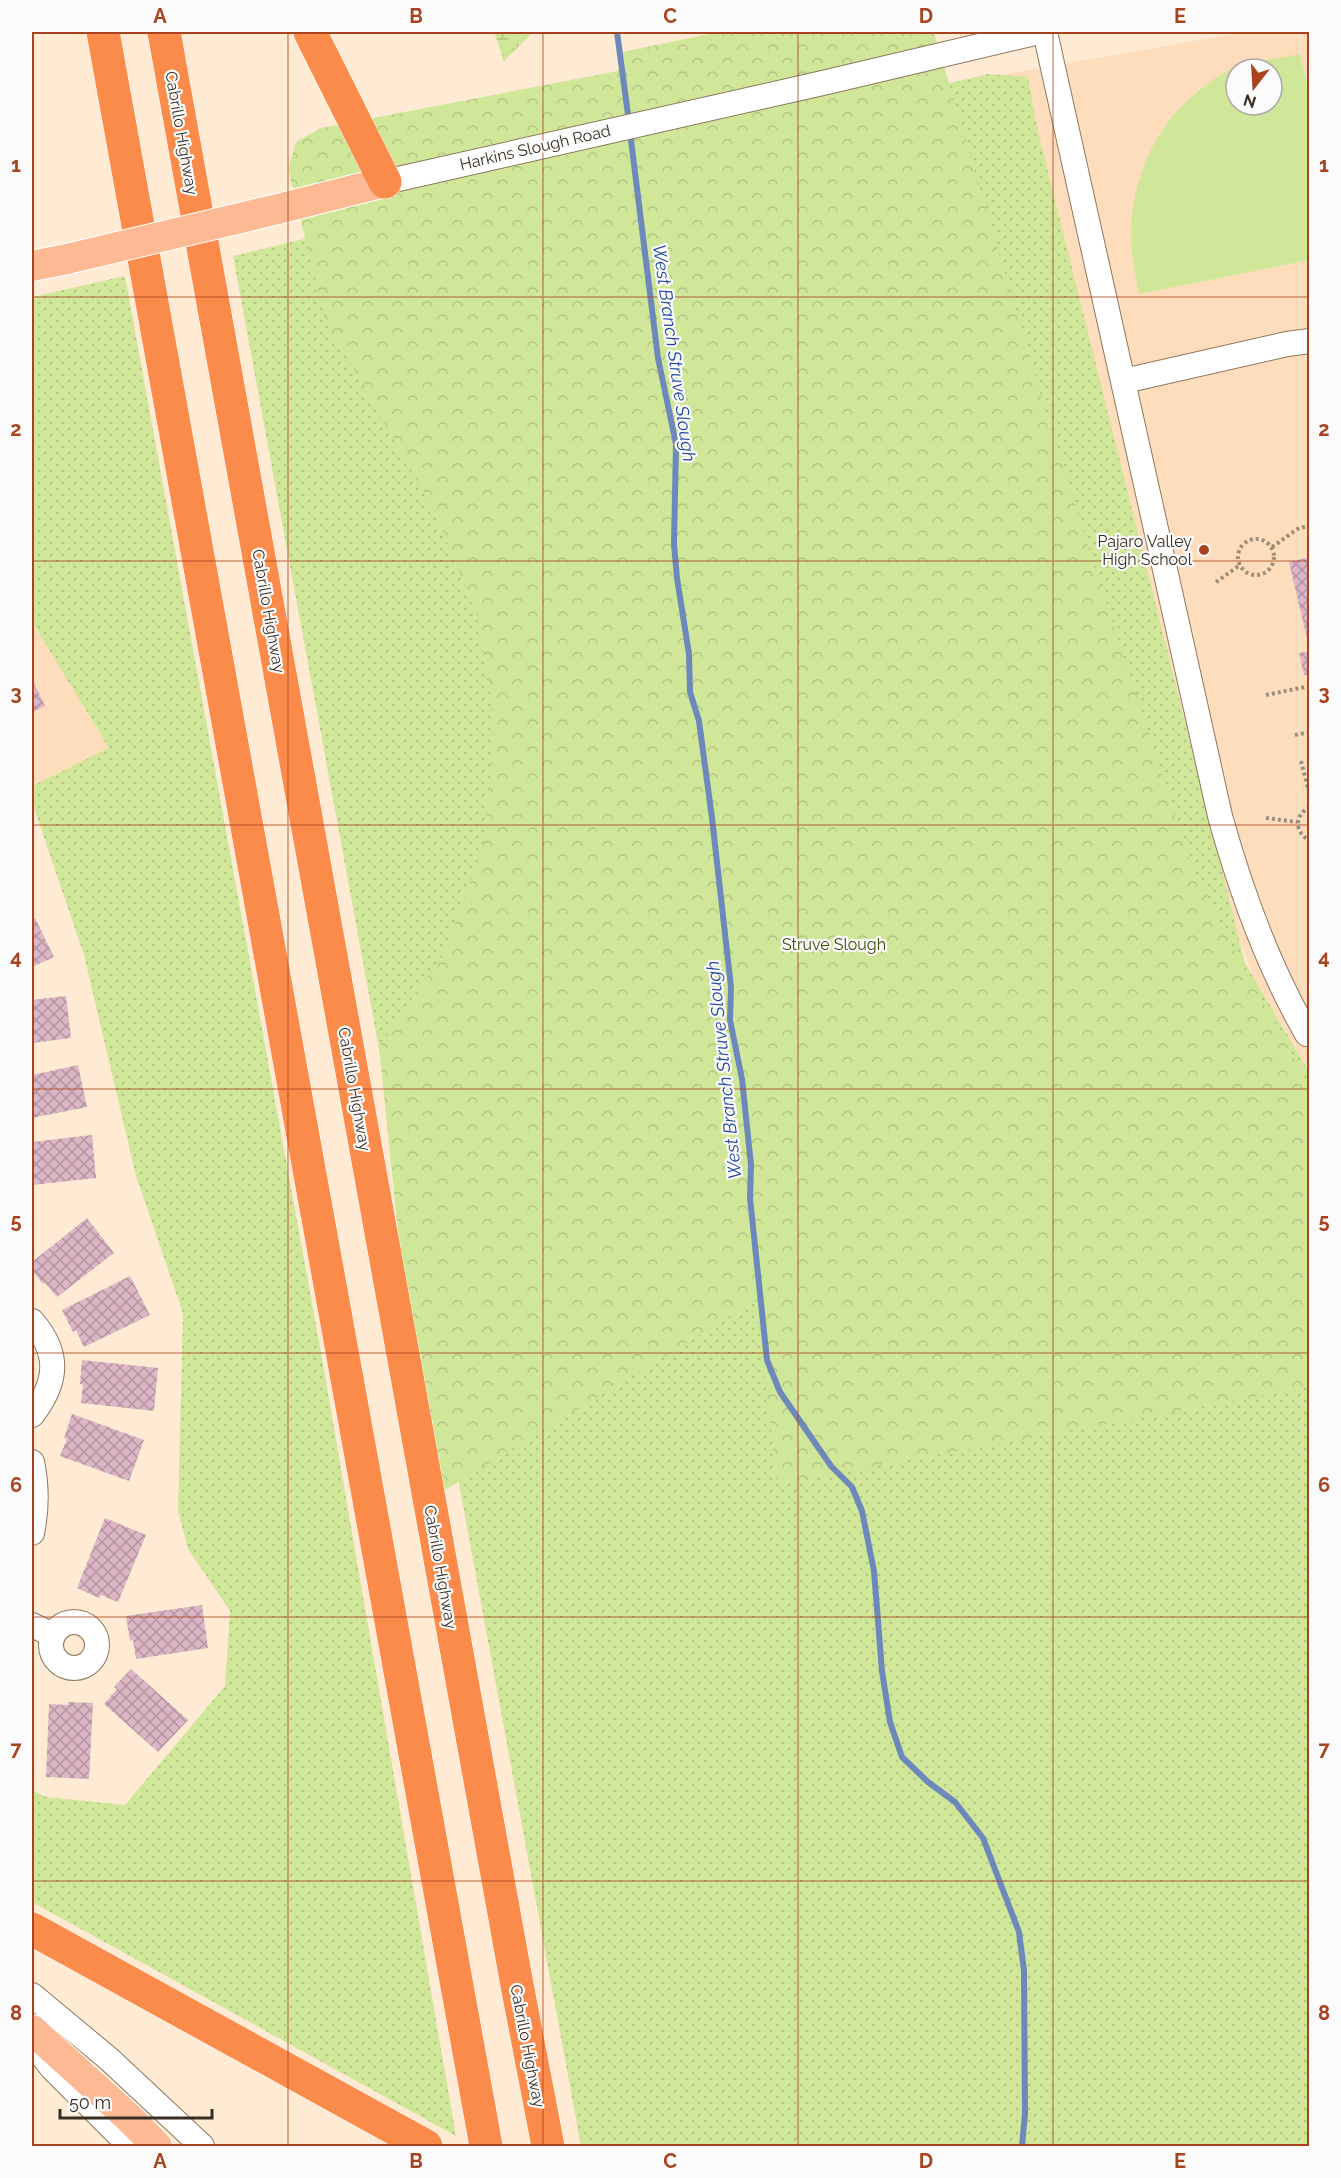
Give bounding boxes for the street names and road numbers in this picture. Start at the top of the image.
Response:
street label: Cabrillo Highway [161,70,202,197]
street label: Harkins Slough Road [458,121,612,174]
street label: Cabrillo Highway [248,548,289,675]
street label: Cabrillo Highway [334,1026,375,1153]
street label: Cabrillo Highway [420,1504,461,1631]
street label: Cabrillo Highway [506,1983,549,2110]

